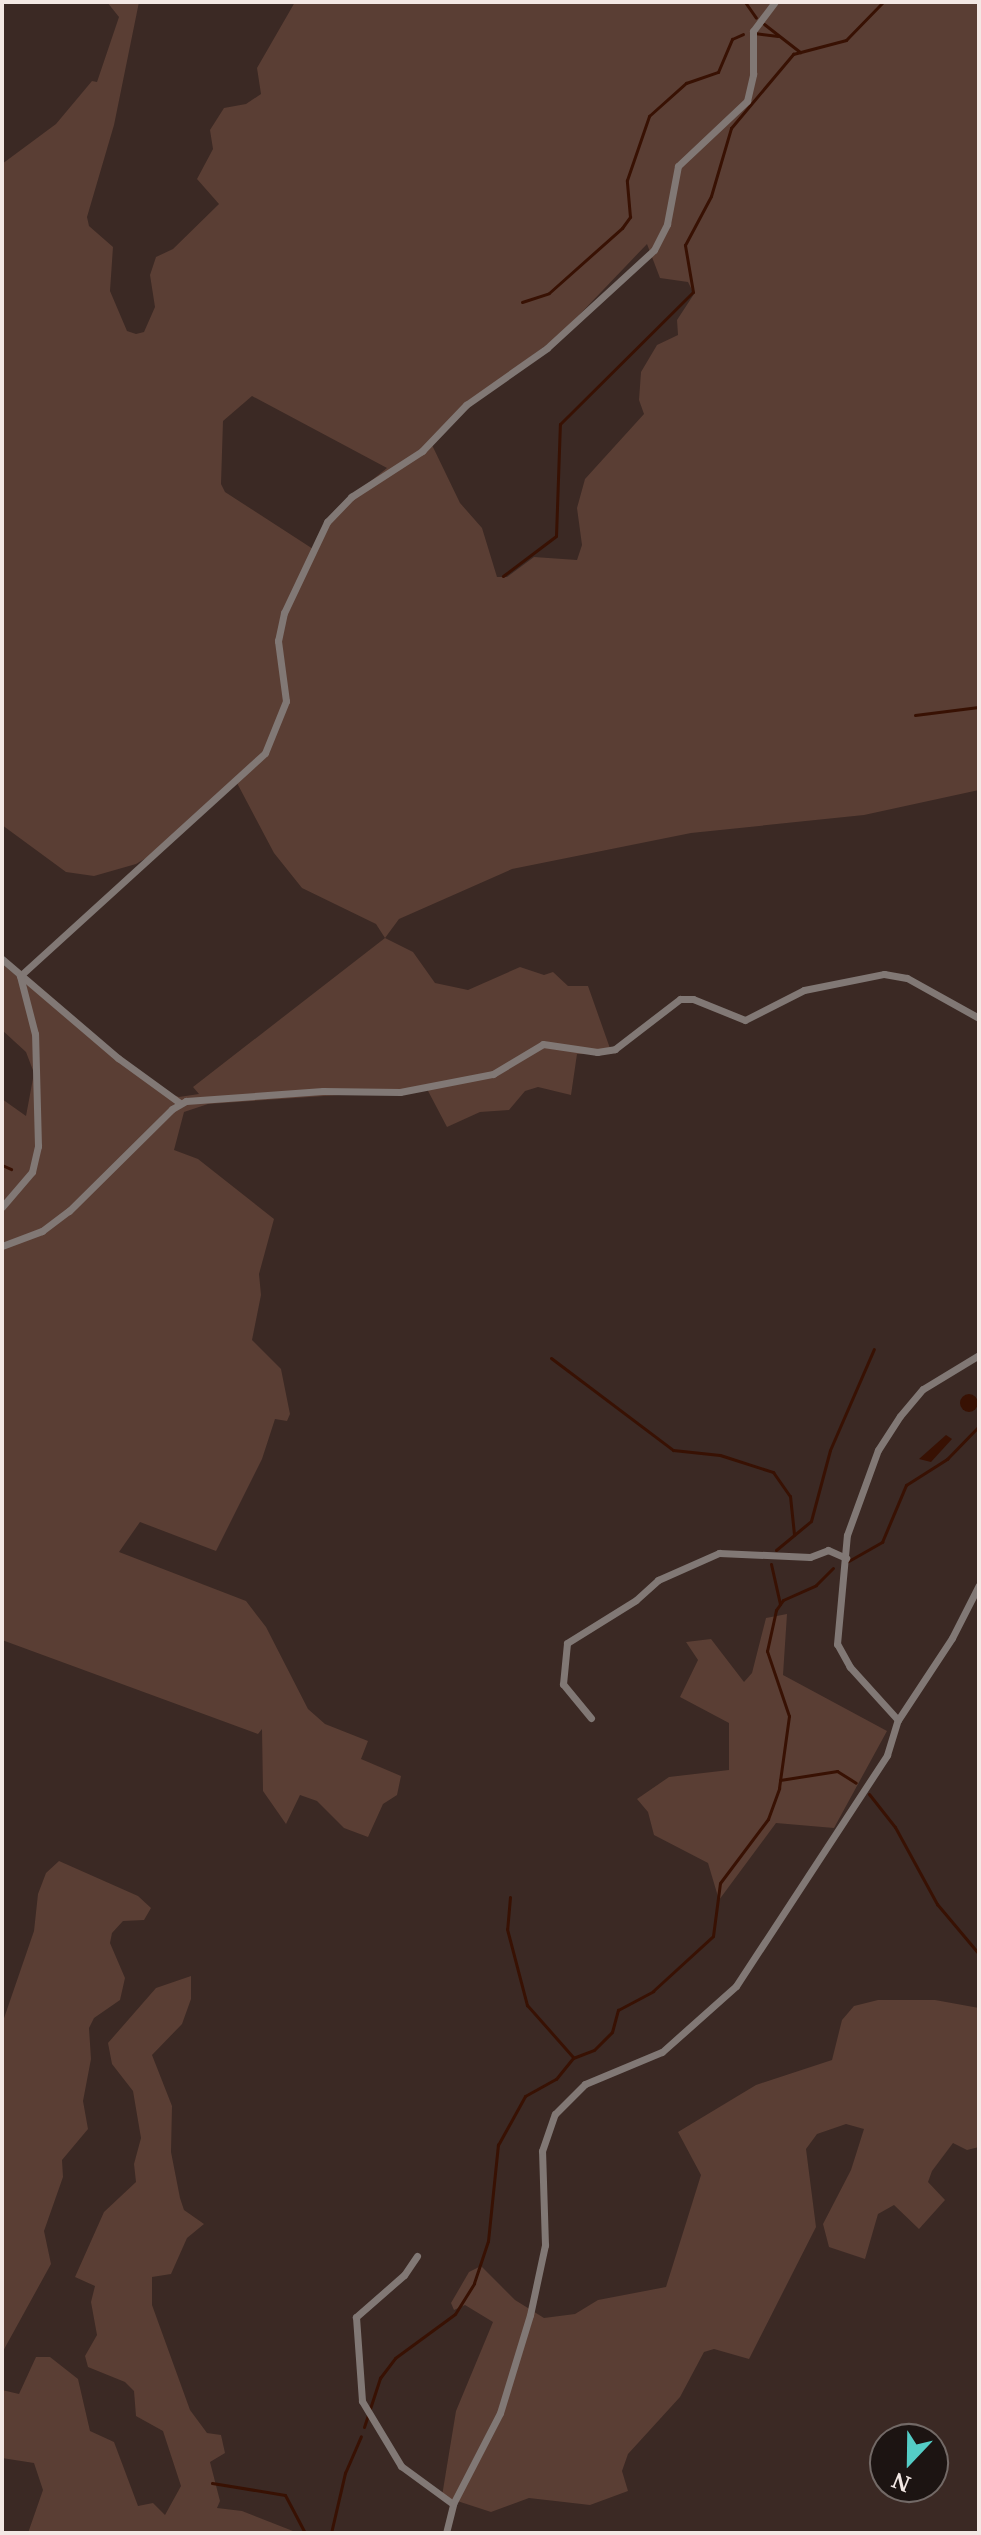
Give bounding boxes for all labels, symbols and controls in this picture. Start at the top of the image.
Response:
north arrow [869,2423,949,2503]
text: N [887,2466,914,2501]

